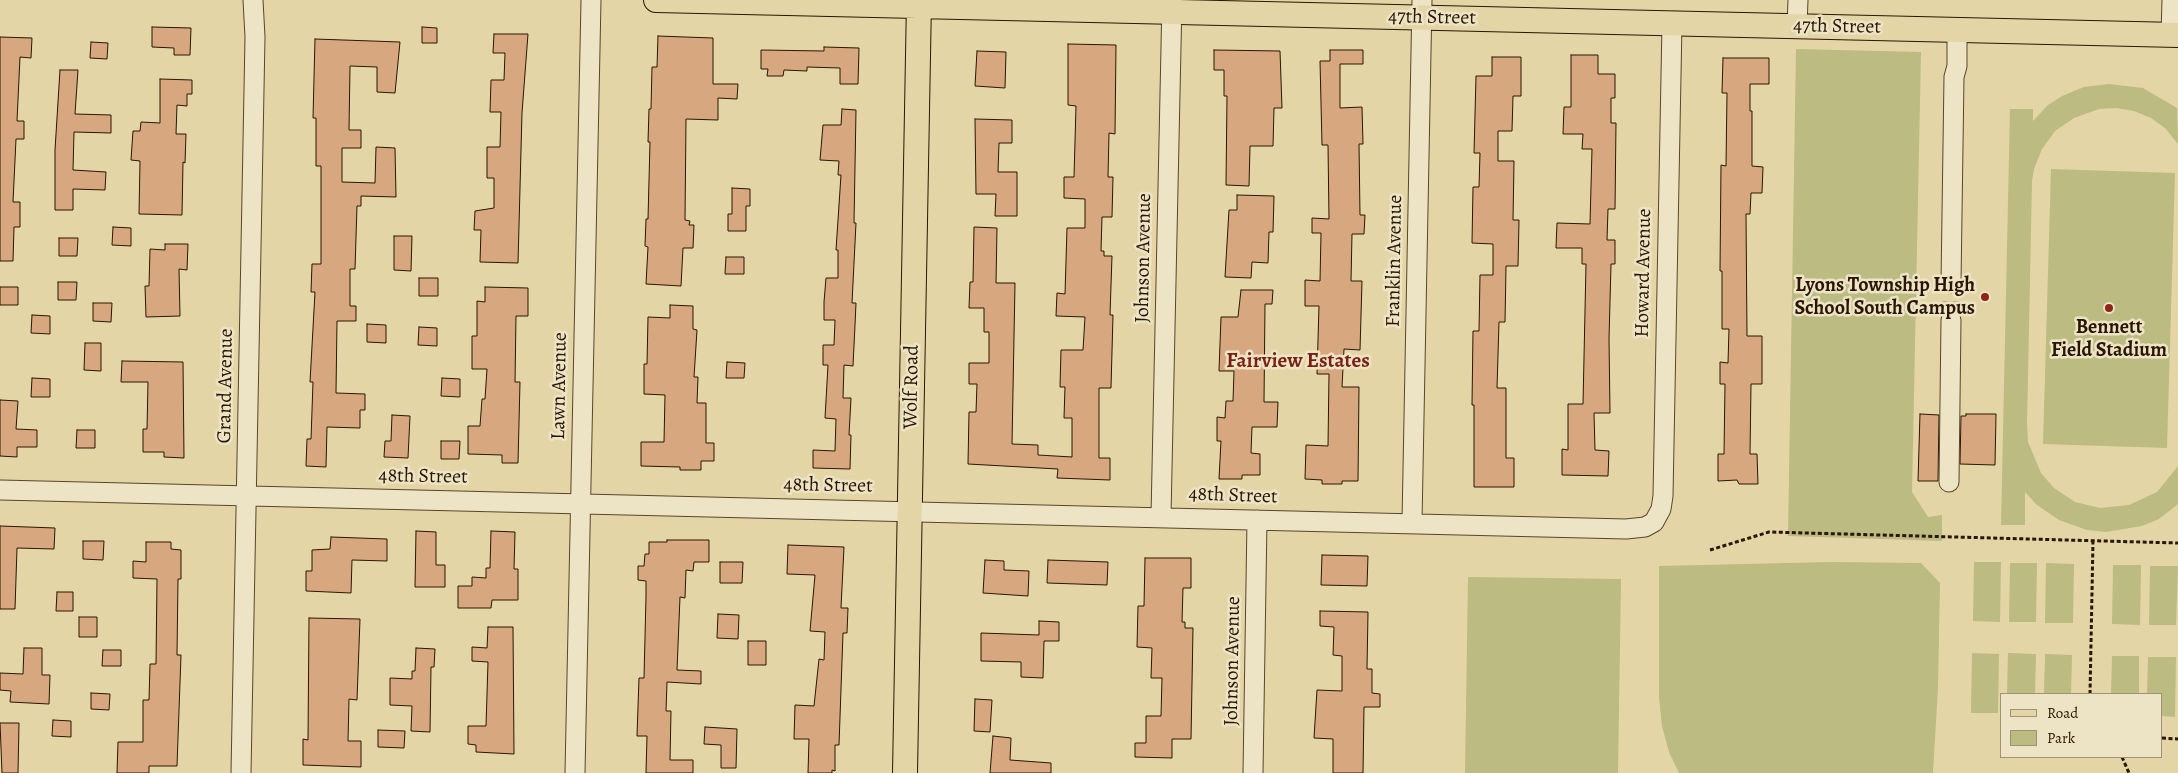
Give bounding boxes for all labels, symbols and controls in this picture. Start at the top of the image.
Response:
street label: 47th Street [1388,5,1476,31]
street label: 47th Street [1793,14,1881,40]
street label: Johnson Avenue [1131,193,1157,323]
street label: Franklin Avenue [1382,195,1408,327]
street label: Howard Avenue [1631,208,1657,338]
place label: Lyons Township High School South Campus [1795,274,1975,321]
marker: Lyons Township High School South Campus [1979,291,1991,303]
marker: Bennett Field Stadium [2103,302,2115,314]
place label: Bennett Field Stadium [2051,316,2167,363]
street label: Grand Avenue [213,328,239,444]
street label: Lawn Avenue [547,332,573,440]
street label: Wolf Road [899,345,925,429]
district label: Fairview Estates [1226,349,1370,375]
street label: 48th Street [378,464,468,490]
street label: 48th Street [783,473,873,499]
street label: 48th Street [1188,482,1278,510]
street label: Johnson Avenue [1220,596,1246,726]
legend [2000,693,2163,758]
text: Road [2047,703,2078,723]
text: Park [2047,728,2075,748]

